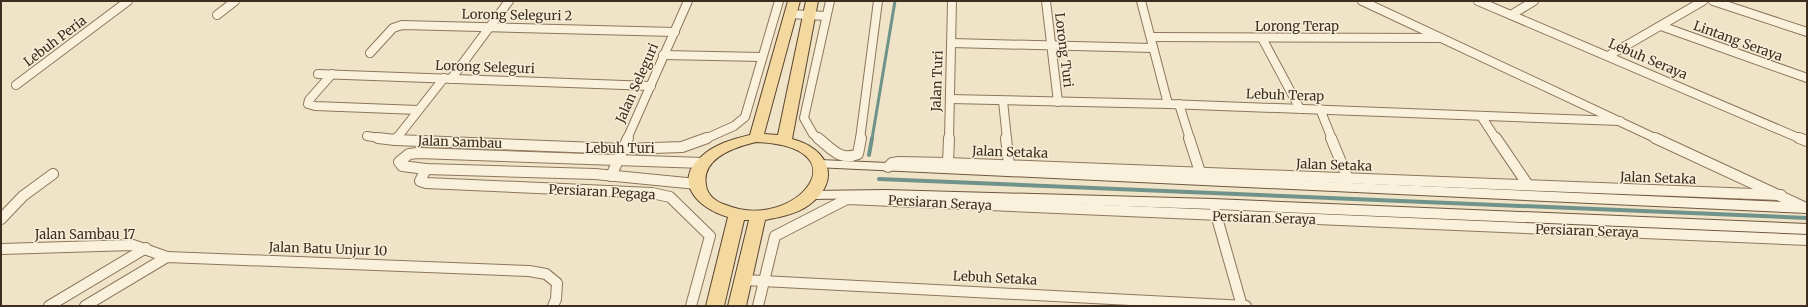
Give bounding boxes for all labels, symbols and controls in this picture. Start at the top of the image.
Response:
street label: Lorong Seleguri 2 [462,6,573,24]
street label: Lebuh Peria [20,12,90,70]
street label: Lorong Turi [1051,12,1077,88]
street label: Lintang Seraya [1691,17,1785,65]
street label: Lorong Terap [1255,18,1339,35]
street label: Lebuh Seraya [1606,35,1690,83]
street label: Jalan Seleguri [611,40,662,127]
street label: Jalan Turi [927,50,947,113]
street label: Lorong Seleguri [435,57,535,77]
street label: Lebuh Terap [1246,85,1325,105]
street label: Jalan Sambau [416,132,503,152]
street label: Lebuh Turi [585,140,655,157]
street label: Jalan Setaka [971,142,1048,162]
street label: Jalan Setaka [1295,155,1372,175]
street label: Jalan Setaka [1619,168,1696,188]
street label: Persiaran Pegaga [548,181,656,203]
street label: Persiaran Seraya [888,192,992,214]
street label: Persiaran Seraya [1212,208,1316,228]
street label: Persiaran Seraya [1535,221,1639,241]
street label: Jalan Sambau 17 [34,226,136,243]
street label: Jalan Batu Unjur 10 [267,238,388,260]
street label: Lebuh Setaka [952,267,1038,289]

